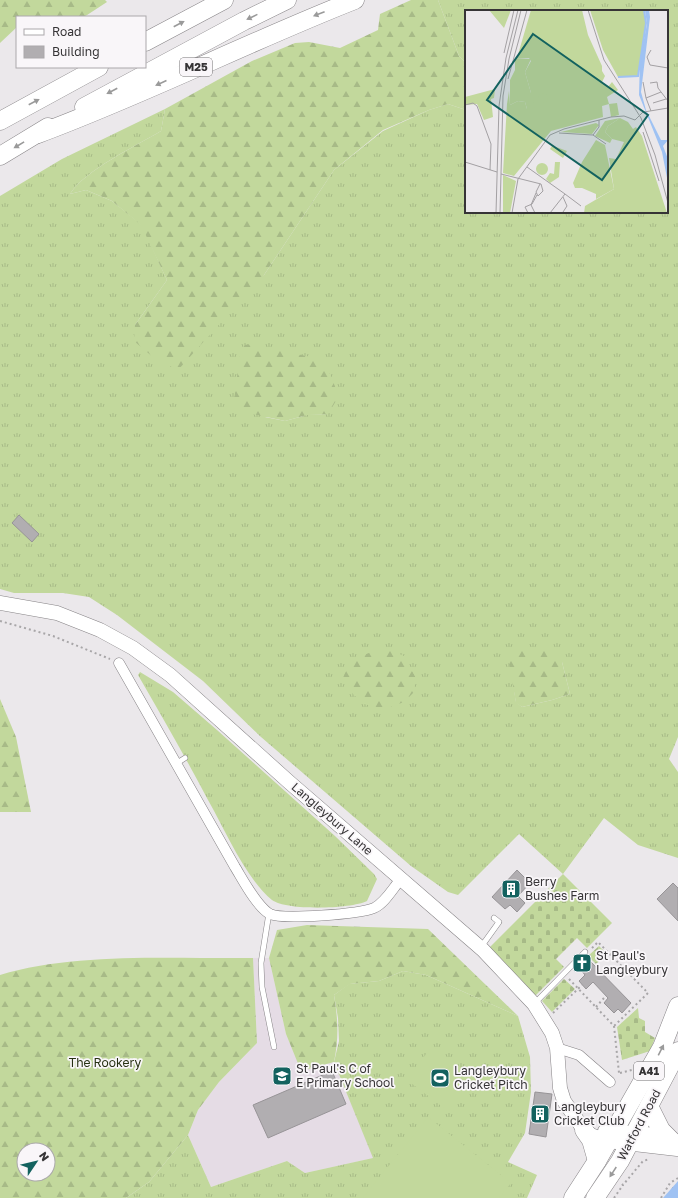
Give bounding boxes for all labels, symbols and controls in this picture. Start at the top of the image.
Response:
inset map [465,10,668,213]
one-way arrow [313,12,325,18]
one-way arrow [246,14,258,20]
legend [16,16,146,68]
one-way arrow [174,21,185,27]
text: Road [52,24,81,39]
text: Building [52,44,100,59]
road number: M25 [180,58,212,76]
one-way arrow [156,80,167,86]
one-way arrow [107,87,118,94]
one-way arrow [28,99,40,105]
one-way arrow [13,141,25,148]
street label: Langleybury Lane [288,779,376,858]
place label: Berry Bushes Farm [525,874,599,903]
building icon: Berry Bushes Farm [500,878,522,900]
place label: St Paul's Langleybury [596,948,668,977]
church icon: St Paul's Langleybury [571,952,593,974]
one-way arrow [658,1044,664,1056]
park label: The Rookery [69,1055,142,1070]
place label: St Paul's C of E Primary School [296,1061,394,1090]
road number: A41 [634,1062,664,1080]
place label: Langleybury Cricket Pitch [454,1063,528,1092]
school or university icon: St Paul's C of E Primary School [271,1065,293,1087]
sports icon: Langleybury Cricket Pitch [429,1067,451,1089]
street label: Watford Road [614,1087,664,1163]
place label: Langleybury Cricket Club [554,1099,626,1128]
building icon: Langleybury Cricket Club [529,1103,551,1125]
north arrow [16,1142,56,1182]
text: N [37,1149,52,1163]
one-way arrow [609,1167,617,1177]

